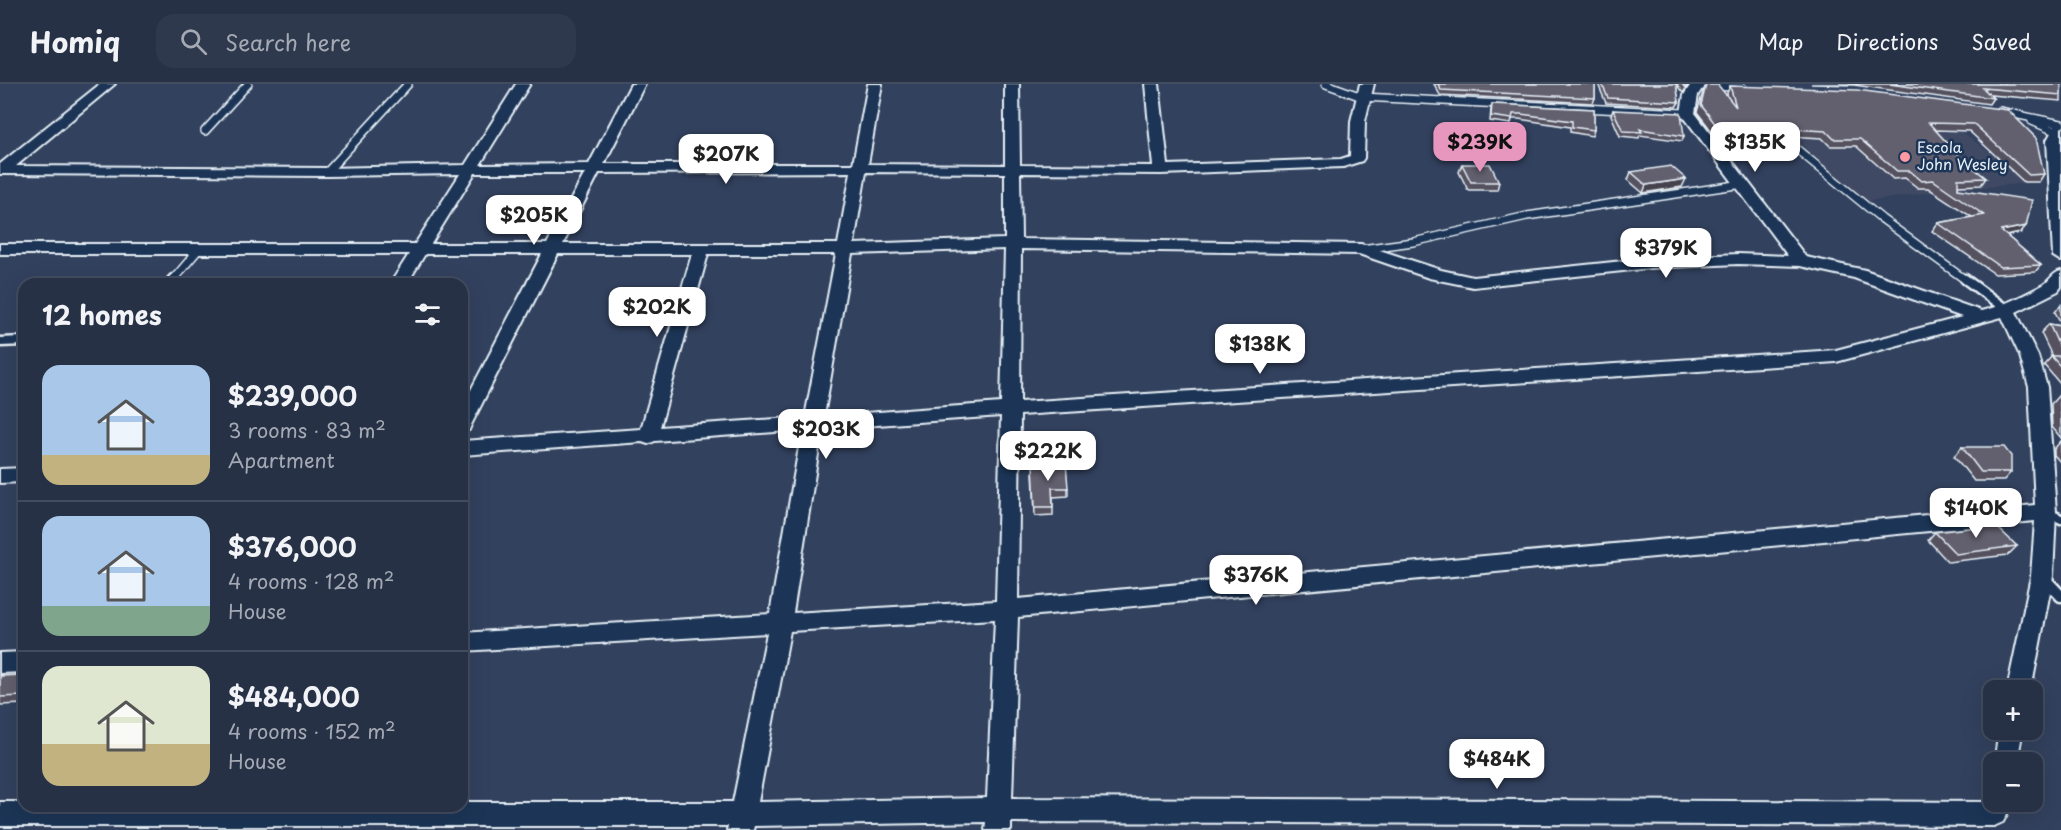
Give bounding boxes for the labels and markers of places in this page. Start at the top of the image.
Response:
pin: $239K [1438,122,1522,173]
pin: $135K [1713,122,1797,173]
pin: $207K [684,134,768,185]
place label: Escola John Wesley [1917,135,2008,175]
marker: Escola John Wesley [1898,150,1912,164]
pin: $205K [492,195,576,246]
pin: $379K [1624,228,1708,279]
pin: $202K [615,287,699,338]
pin: $138K [1218,324,1302,375]
pin: $203K [784,409,868,460]
pin: $222K [1006,431,1090,482]
pin: $140K [1934,488,2018,539]
pin: $376K [1214,555,1298,606]
pin: $484K [1455,739,1539,790]

